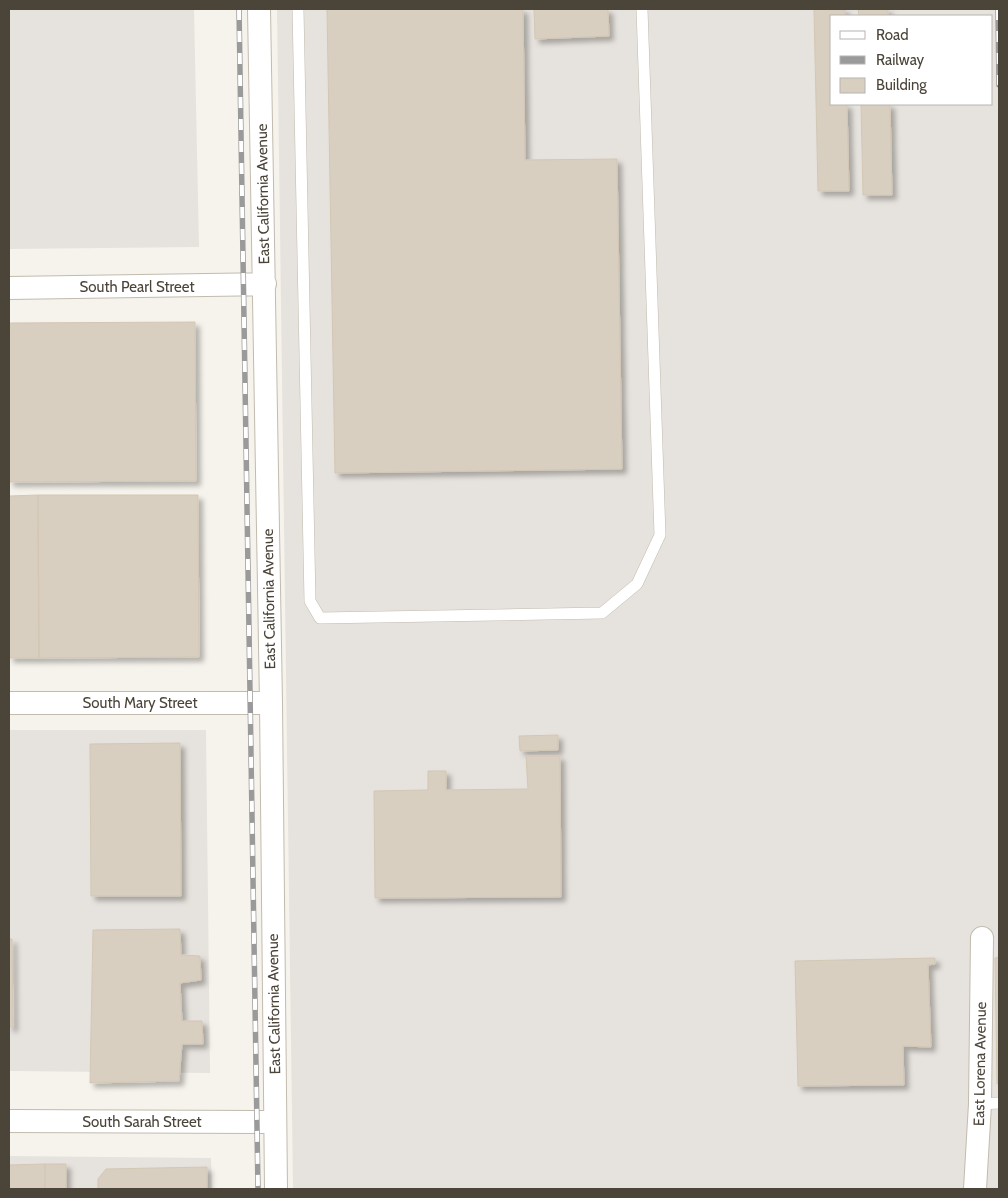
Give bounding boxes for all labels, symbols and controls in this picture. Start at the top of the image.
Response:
legend [830,15,993,105]
text: Road [876,26,909,44]
text: Railway [876,51,925,69]
text: Building [876,76,927,94]
street label: East California Avenue [253,123,273,265]
street label: South Pearl Street [80,278,194,296]
street label: East California Avenue [259,528,279,670]
street label: South Mary Street [83,694,197,712]
street label: East California Avenue [264,933,284,1075]
street label: East Lorena Avenue [970,1001,990,1126]
street label: South Sarah Street [82,1113,202,1131]

